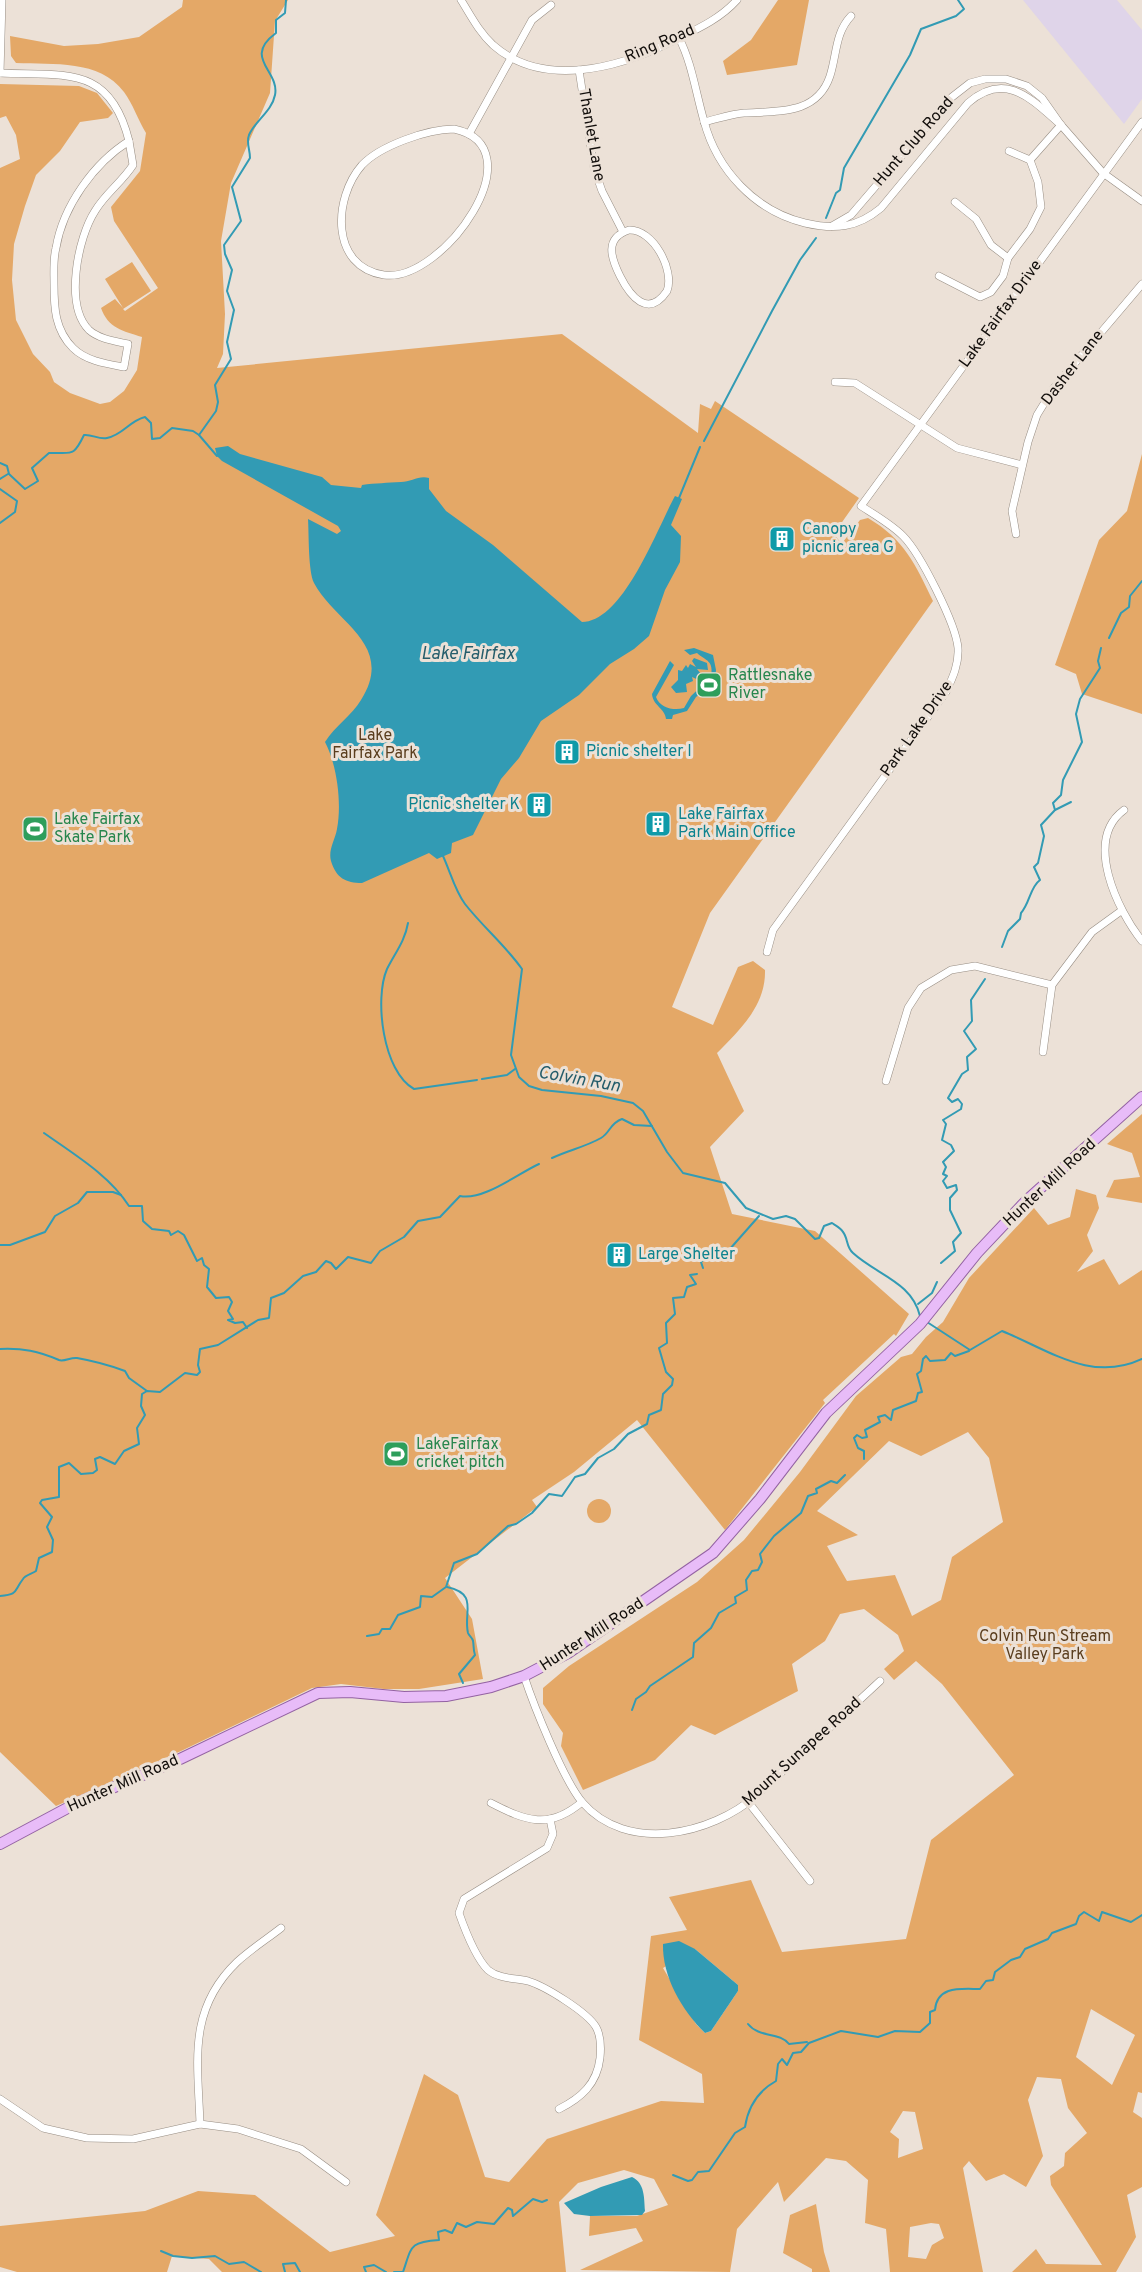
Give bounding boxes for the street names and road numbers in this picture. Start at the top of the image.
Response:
street label: Ring Road [622,20,698,68]
street label: Thanlet Lane [573,87,609,183]
street label: Hunt Club Road [870,93,958,191]
street label: Lake Fairfax Drive [955,256,1047,372]
street label: Dasher Lane [1037,326,1109,410]
street label: Park Lake Drive [877,677,957,781]
street label: Hunter Mill Road [999,1135,1101,1231]
street label: Hunter Mill Road [536,1594,648,1676]
street label: Mount Sunapee Road [738,1693,866,1811]
street label: Hunter Mill Road [64,1750,182,1818]

